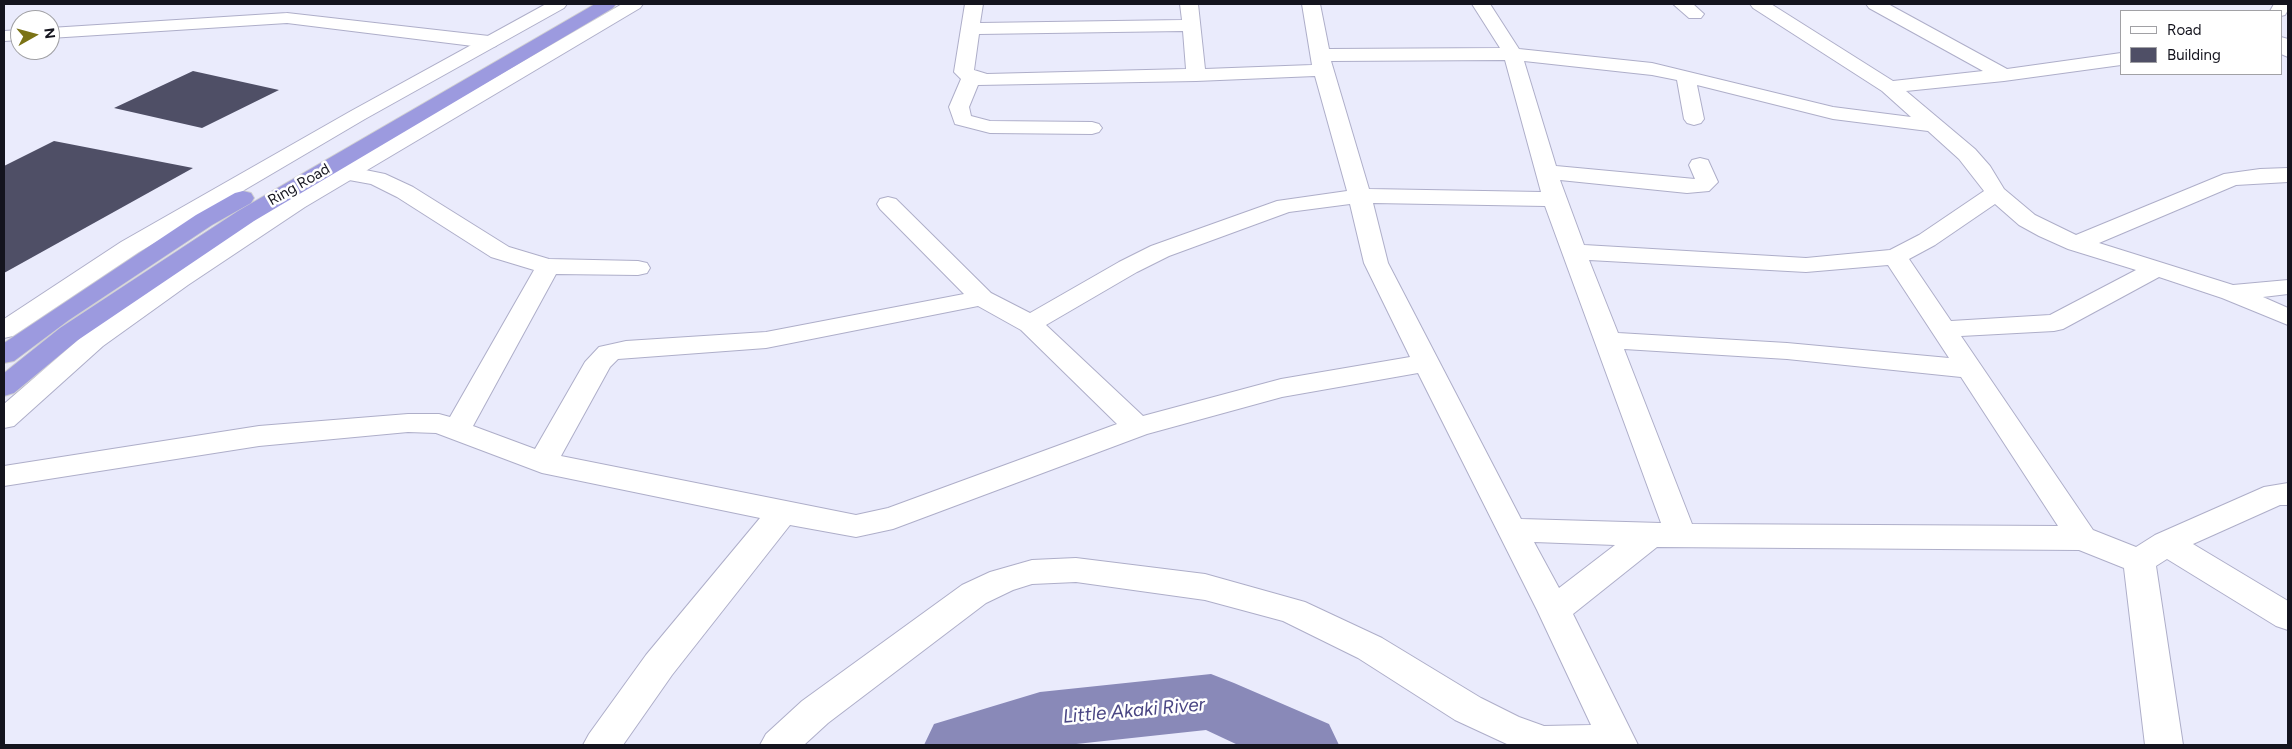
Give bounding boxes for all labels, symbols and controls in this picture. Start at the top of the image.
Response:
north arrow [10,10,60,60]
legend [2120,10,2282,75]
text: Road [2167,21,2202,39]
text: N [40,27,58,40]
text: Building [2167,46,2221,64]
street label: Ring Road [265,160,333,210]
water label: Little Akaki River [1062,693,1206,729]

